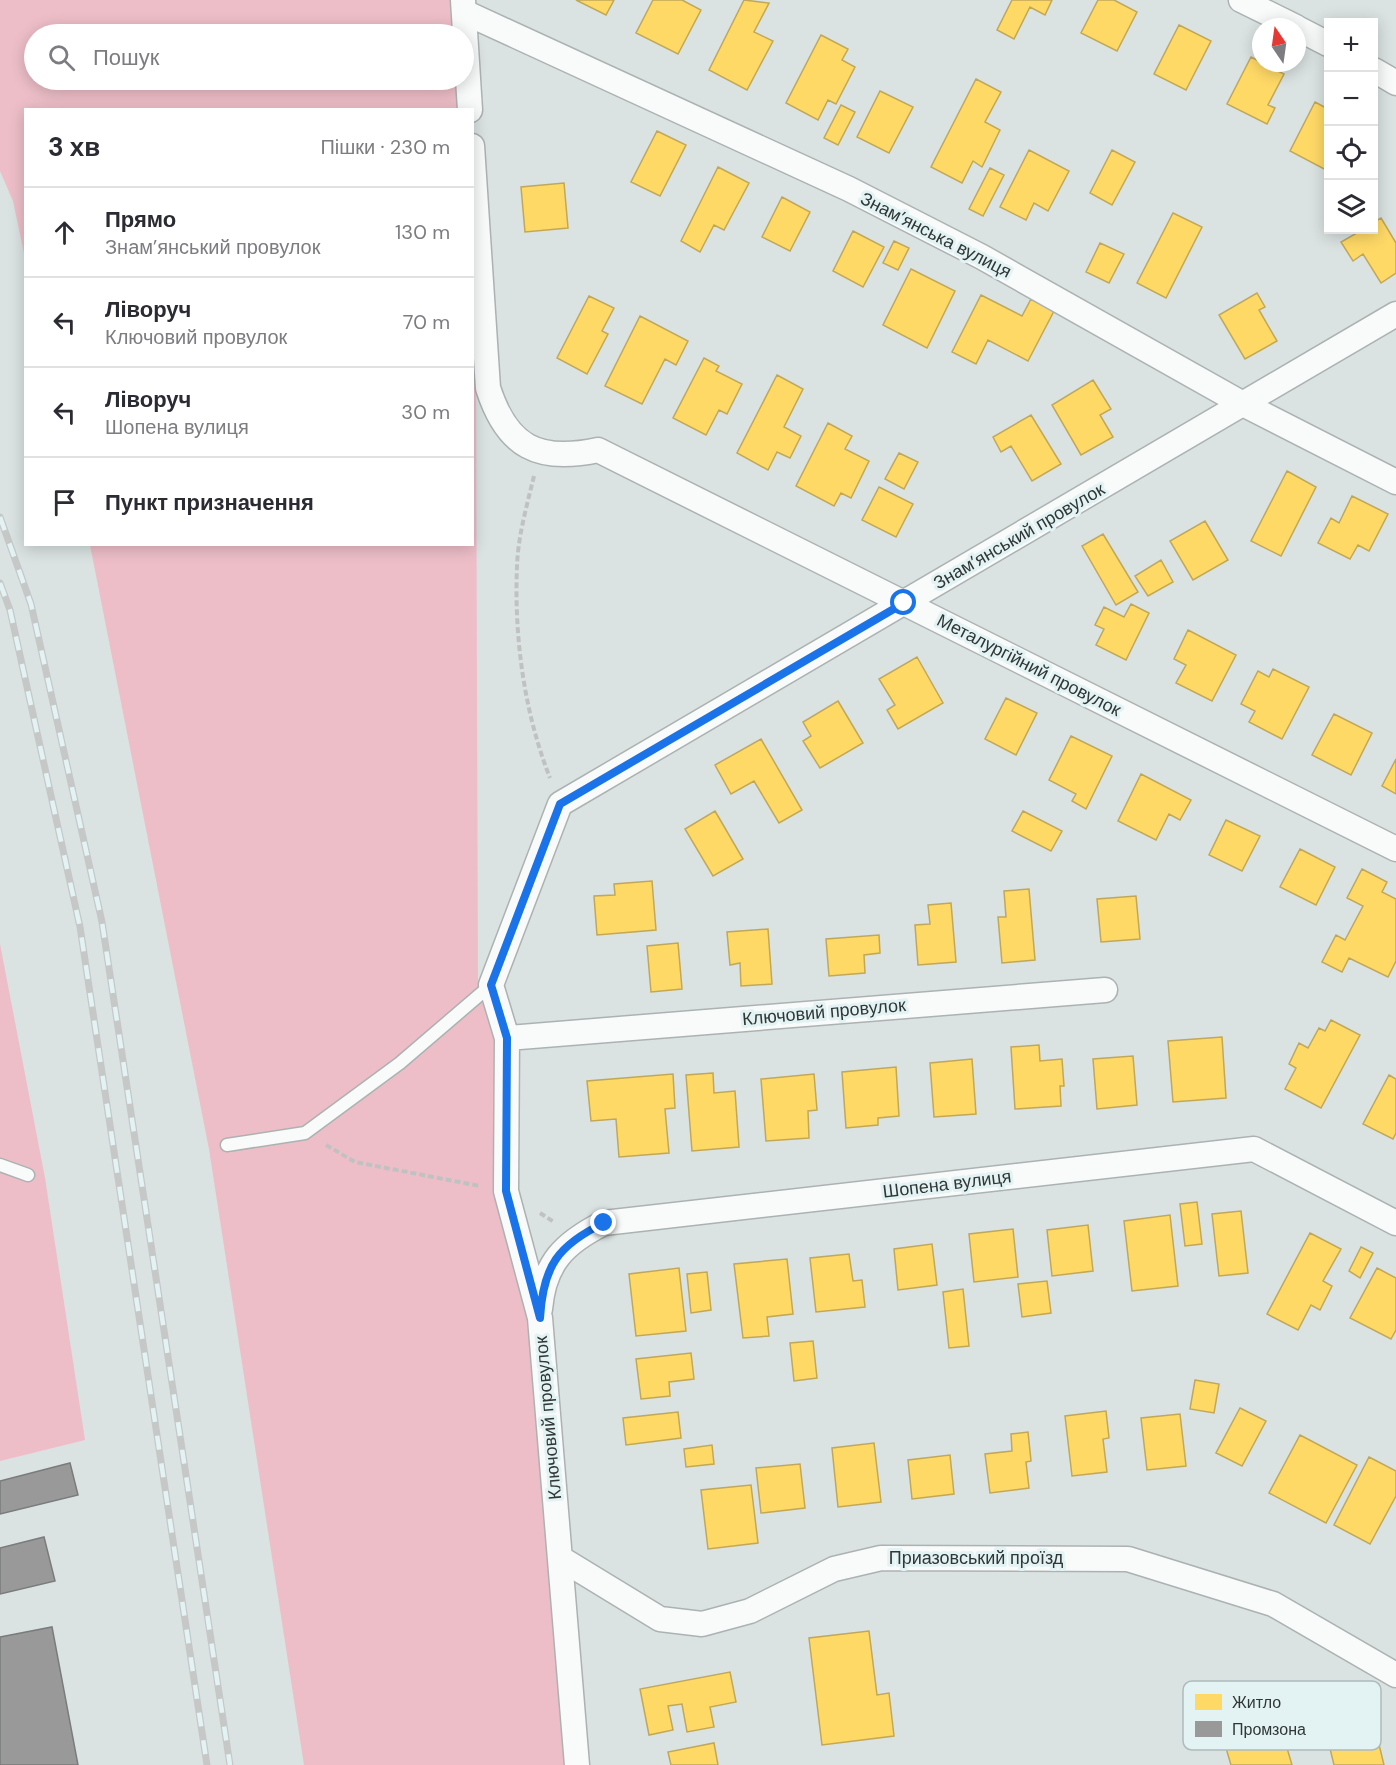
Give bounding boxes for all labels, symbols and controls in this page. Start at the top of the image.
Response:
north arrow [1252,18,1306,72]
map controls [1324,18,1378,234]
button: + [1324,18,1378,72]
search box [24,24,474,90]
icon: search [45,41,78,74]
text: Пошук [93,43,159,72]
button: − [1324,72,1378,126]
button: locate [1324,126,1378,180]
text: 3 хв [48,130,100,164]
text: Пішки · 230 m [320,134,450,160]
button: layers [1324,180,1378,234]
street label: Знам’янська вулиця [856,187,1016,283]
text: Прямо [105,205,176,234]
icon: ahead [48,216,81,249]
text: 130 m [395,219,450,245]
text: Знам’янський провулок [105,234,321,260]
text: Ліворуч [105,295,191,324]
icon: left [48,306,81,339]
text: 70 m [403,309,450,335]
text: Ключовий провулок [105,324,287,350]
text: Ліворуч [105,385,191,414]
icon: left [48,396,81,429]
text: 30 m [401,399,450,425]
text: Шопена вулиця [105,414,249,440]
street label: Знам’янський провулок [929,477,1109,595]
icon: arrive [48,486,81,519]
text: Пункт призначення [105,488,314,517]
route start [890,589,916,615]
street label: Металургійний провулок [933,608,1125,722]
street label: Ключовий провулок [741,993,907,1031]
street label: Шопена вулиця [881,1164,1013,1204]
route end [590,1209,616,1235]
street label: Ключовий провулок [529,1335,567,1501]
street label: Приазовський проїзд [889,1546,1064,1570]
legend [1183,1681,1381,1750]
text: Житло [1232,1692,1281,1713]
text: Промзона [1232,1719,1306,1740]

